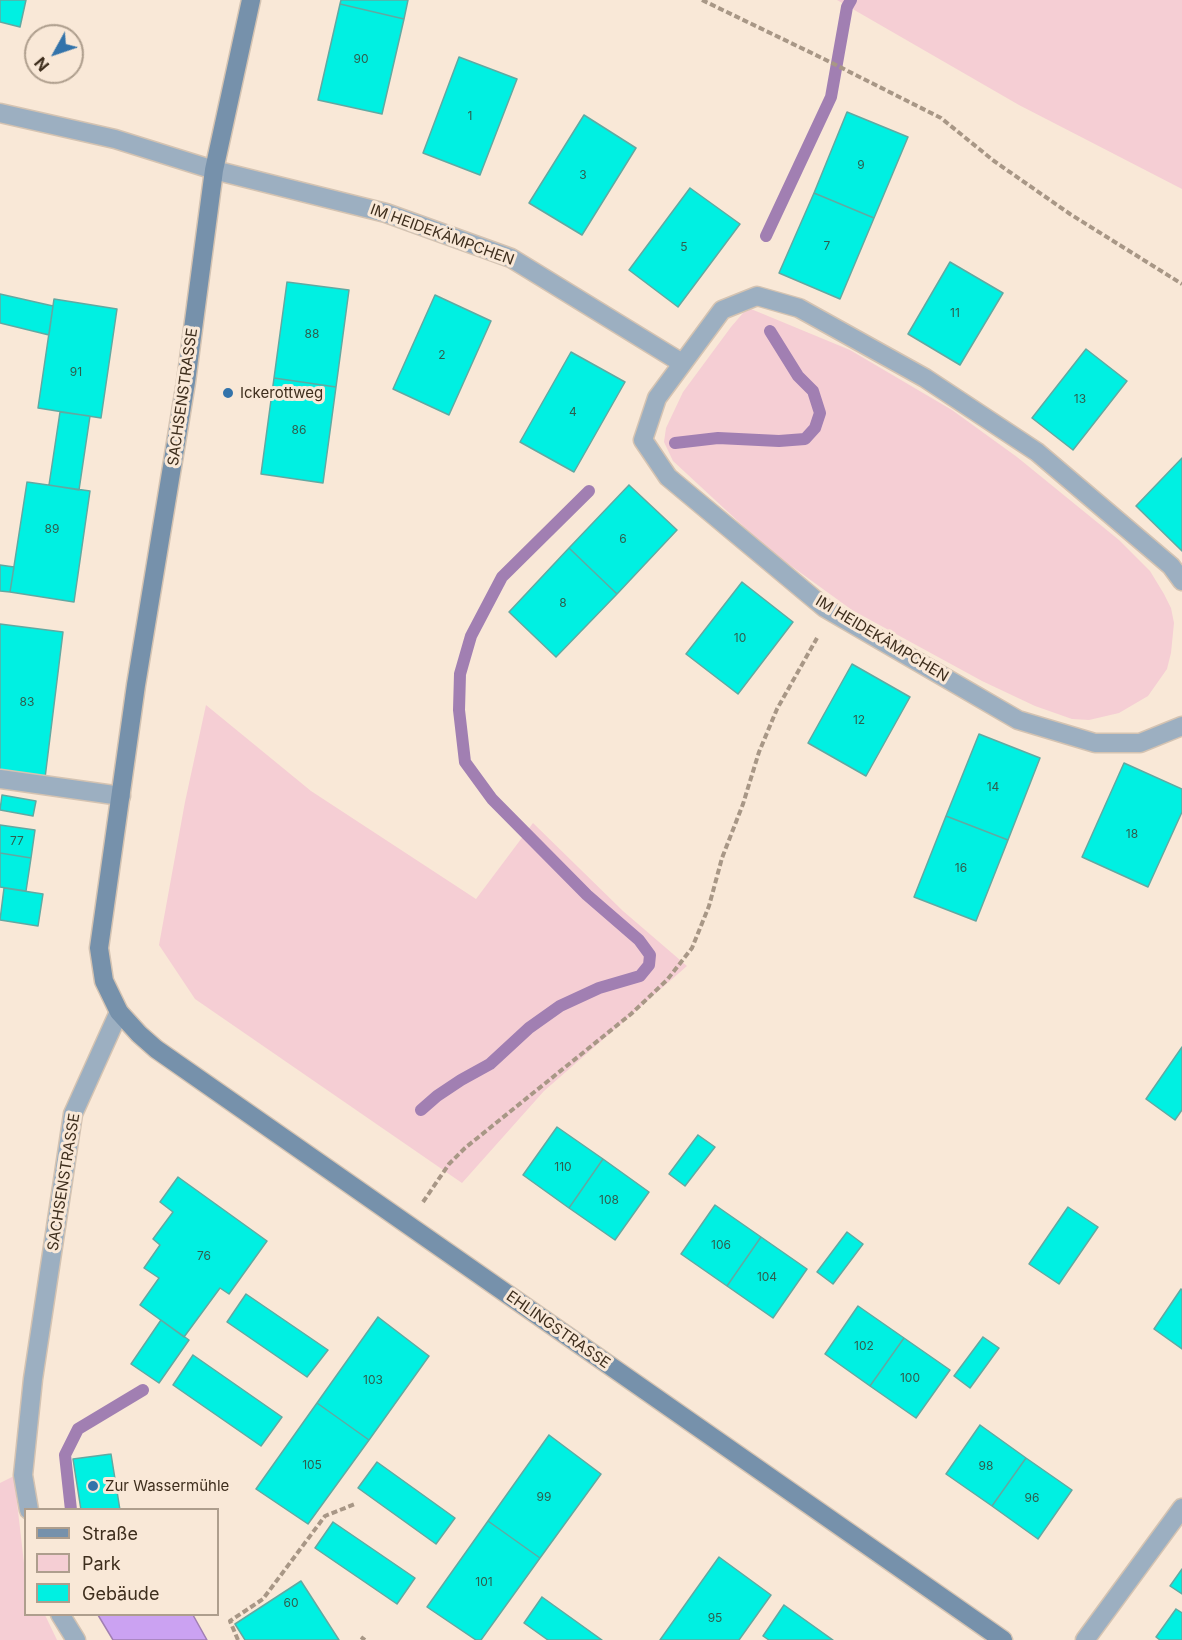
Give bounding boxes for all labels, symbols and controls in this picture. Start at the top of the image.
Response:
north arrow [24,24,84,84]
house number: 90 [353,52,369,66]
text: N [30,53,53,75]
house number: 1 [468,109,472,123]
house number: 9 [857,158,865,172]
house number: 3 [579,168,587,182]
street label: IM HEIDEKÄMPCHEN [368,201,516,269]
house number: 7 [824,239,830,253]
house number: 5 [680,240,688,254]
house number: 11 [950,306,960,320]
street label: SACHSENSTRASSE [164,327,202,467]
house number: 88 [305,327,319,341]
house number: 2 [438,348,446,362]
house number: 91 [70,365,82,379]
place label: Ickerottweg [240,384,323,402]
marker: Ickerottweg [221,386,235,400]
house number: 13 [1074,392,1086,406]
house number: 4 [569,405,577,419]
house number: 86 [292,423,306,437]
house number: 89 [45,522,59,536]
house number: 6 [619,532,627,546]
street label: IM HEIDEKÄMPCHEN [812,592,952,686]
house number: 8 [559,596,567,610]
house number: 10 [734,631,746,645]
house number: 83 [20,695,34,709]
house number: 12 [853,713,865,727]
house number: 14 [987,780,999,794]
house number: 18 [1126,827,1138,841]
house number: 77 [10,834,24,848]
house number: 16 [955,861,967,875]
street label: SACHSENSTRASSE [44,1112,84,1252]
house number: 110 [554,1160,572,1174]
house number: 108 [599,1193,619,1207]
house number: 106 [711,1238,731,1252]
house number: 76 [197,1249,211,1263]
house number: 104 [757,1270,777,1284]
street label: EHLINGSTRASSE [503,1287,613,1373]
house number: 102 [854,1339,874,1353]
house number: 100 [900,1371,920,1385]
house number: 103 [363,1373,383,1387]
house number: 105 [302,1458,322,1472]
house number: 98 [979,1459,993,1473]
place label: Zur Wassermühle [105,1477,229,1495]
marker: Zur Wassermühle [86,1479,100,1493]
house number: 99 [537,1490,551,1504]
house number: 96 [1025,1491,1039,1505]
legend [24,1508,219,1616]
text: Straße [82,1523,138,1544]
text: Park [82,1553,121,1574]
house number: 101 [475,1575,493,1589]
text: Gebäude [82,1583,159,1604]
house number: 60 [283,1596,299,1610]
house number: 95 [708,1611,722,1625]

